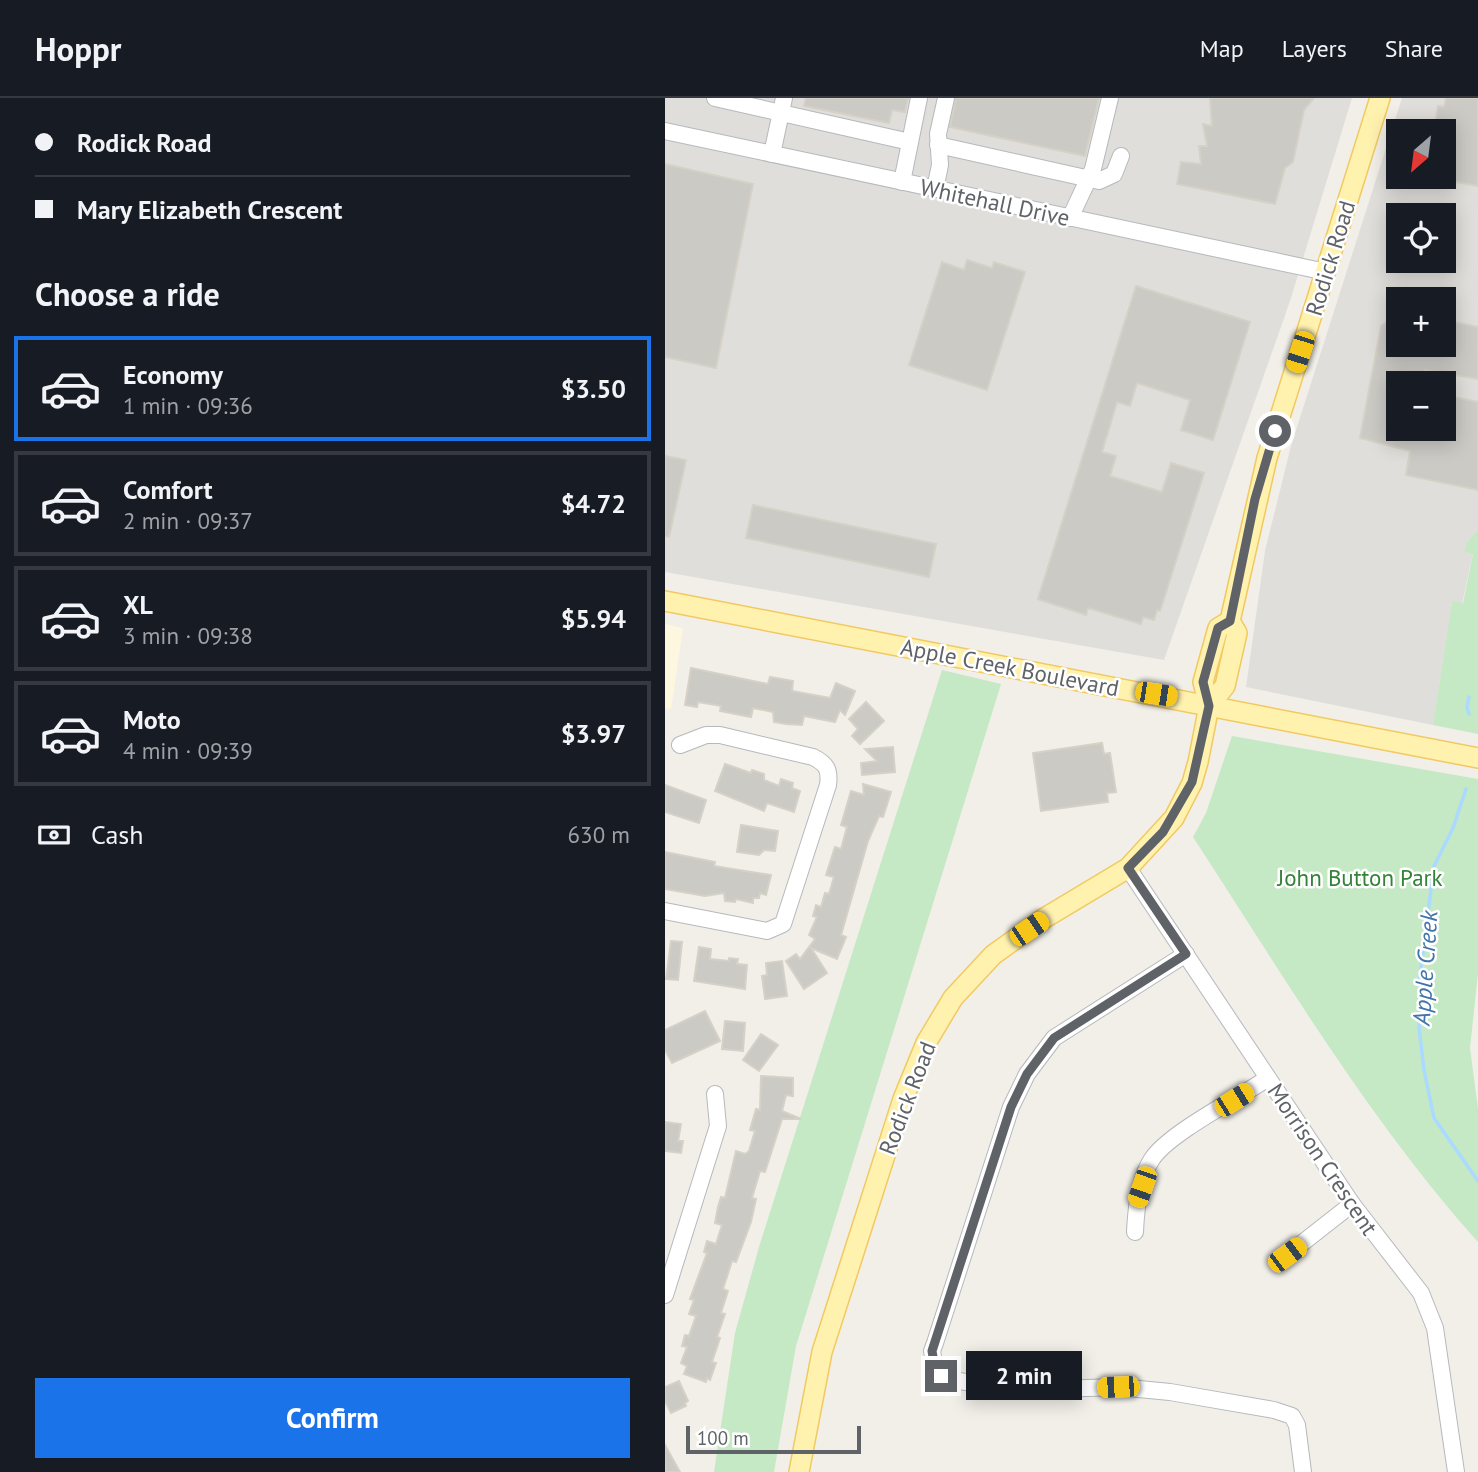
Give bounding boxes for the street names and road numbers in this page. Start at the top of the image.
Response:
street label: Whitehall Drive [918,172,1072,232]
street label: Rodick Road [1299,197,1361,319]
street label: Apple Creek Boulevard [898,632,1122,702]
street label: Rodick Road [872,1037,942,1159]
street label: Morrison Crescent [1262,1078,1385,1241]

